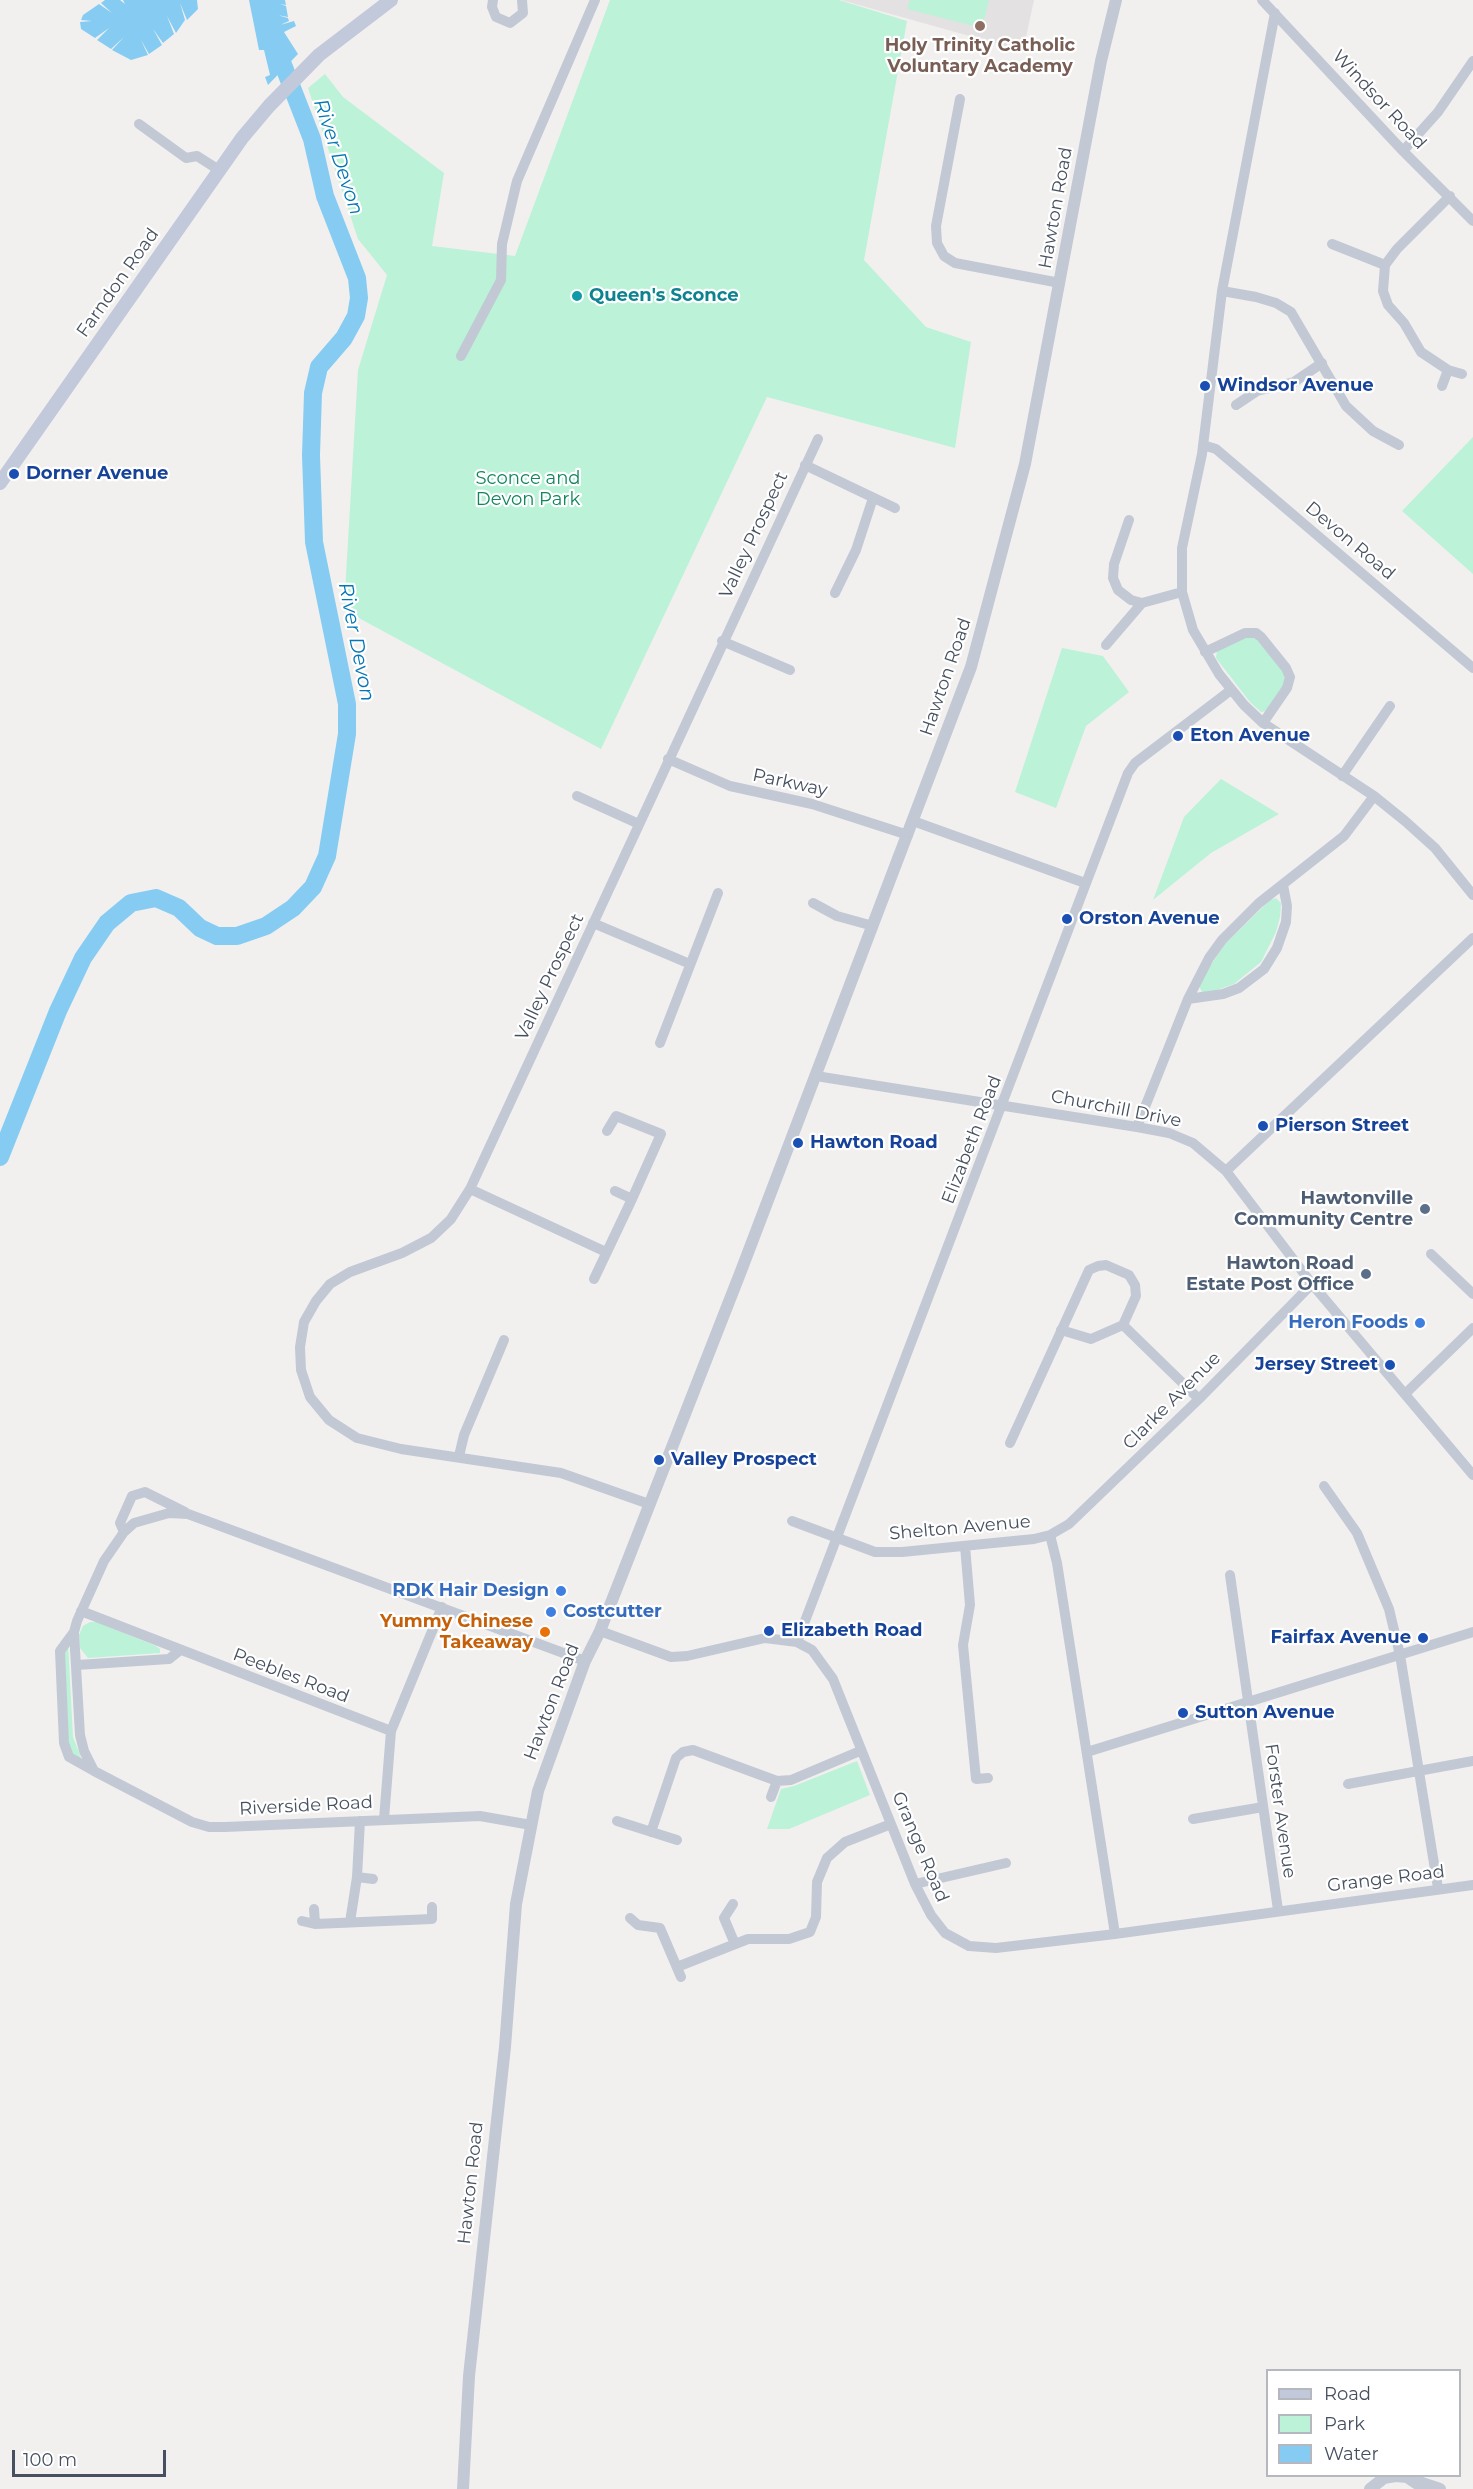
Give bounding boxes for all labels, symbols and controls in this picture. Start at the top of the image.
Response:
marker: Holy Trinity Catholic Voluntary Academy [973,19,987,33]
place label: Holy Trinity Catholic Voluntary Academy [885,35,1075,78]
street label: Windsor Road [1327,46,1431,154]
water label: River Devon [308,96,368,218]
street label: Hawton Road [1035,145,1077,271]
street label: Farndon Road [72,224,164,342]
place label: Queen's Sconce [589,285,739,307]
marker: Queen's Sconce [570,289,584,303]
place label: Windsor Avenue [1217,375,1374,397]
marker: Windsor Avenue [1198,379,1212,393]
place label: Dorner Avenue [26,463,168,485]
marker: Dorner Avenue [7,467,21,481]
park label: Sconce and Devon Park [475,468,581,510]
street label: Valley Prospect [715,468,793,602]
street label: Devon Road [1301,497,1399,585]
water label: River Devon [333,580,379,704]
street label: Hawton Road [916,615,976,739]
place label: Eton Avenue [1190,725,1310,747]
marker: Eton Avenue [1171,729,1185,743]
street label: Parkway [751,765,829,801]
place label: Orston Avenue [1079,908,1220,930]
street label: Valley Prospect [511,910,589,1044]
marker: Orston Avenue [1060,912,1074,926]
street label: Elizabeth Road [938,1073,1006,1207]
street label: Churchill Drive [1049,1086,1183,1132]
place label: Pierson Street [1275,1115,1409,1137]
marker: Pierson Street [1256,1119,1270,1133]
place label: Hawton Road [810,1132,938,1154]
marker: Hawton Road [791,1136,805,1150]
place label: Hawtonville Community Centre [1234,1188,1413,1230]
marker: Hawtonville Community Centre [1418,1202,1432,1216]
place label: Hawton Road Estate Post Office [1186,1253,1354,1296]
marker: Hawton Road Estate Post Office [1359,1267,1373,1281]
place label: Heron Foods [1288,1312,1408,1334]
marker: Heron Foods [1413,1316,1427,1330]
street label: Clarke Avenue [1119,1348,1225,1454]
place label: Jersey Street [1255,1354,1378,1376]
marker: Jersey Street [1383,1358,1397,1372]
place label: Valley Prospect [671,1449,817,1471]
marker: Valley Prospect [652,1453,666,1467]
street label: Shelton Avenue [888,1511,1032,1545]
place label: RDK Hair Design [392,1580,549,1602]
marker: RDK Hair Design [554,1584,568,1598]
place label: Costcutter [563,1601,662,1623]
marker: Costcutter [544,1605,558,1619]
place label: Yummy Chinese Takeaway [380,1611,533,1654]
place label: Elizabeth Road [781,1620,922,1642]
marker: Elizabeth Road [762,1624,776,1638]
marker: Yummy Chinese Takeaway [538,1625,552,1639]
place label: Fairfax Avenue [1270,1627,1411,1649]
marker: Fairfax Avenue [1416,1631,1430,1645]
street label: Hawton Road [520,1641,584,1763]
street label: Peebles Road [230,1644,352,1708]
place label: Sutton Avenue [1195,1702,1335,1724]
marker: Sutton Avenue [1176,1706,1190,1720]
street label: Forster Avenue [1260,1742,1300,1880]
street label: Grange Road [887,1788,953,1906]
street label: Riverside Road [239,1792,373,1820]
street label: Grange Road [1326,1861,1446,1897]
street label: Hawton Road [454,2121,488,2245]
legend [1266,2369,1461,2477]
text: Road [1324,2383,1371,2405]
text: Park [1324,2413,1365,2435]
scale bar [15,2438,170,2476]
text: Water [1324,2443,1379,2465]
text: 100 m [23,2449,77,2471]

